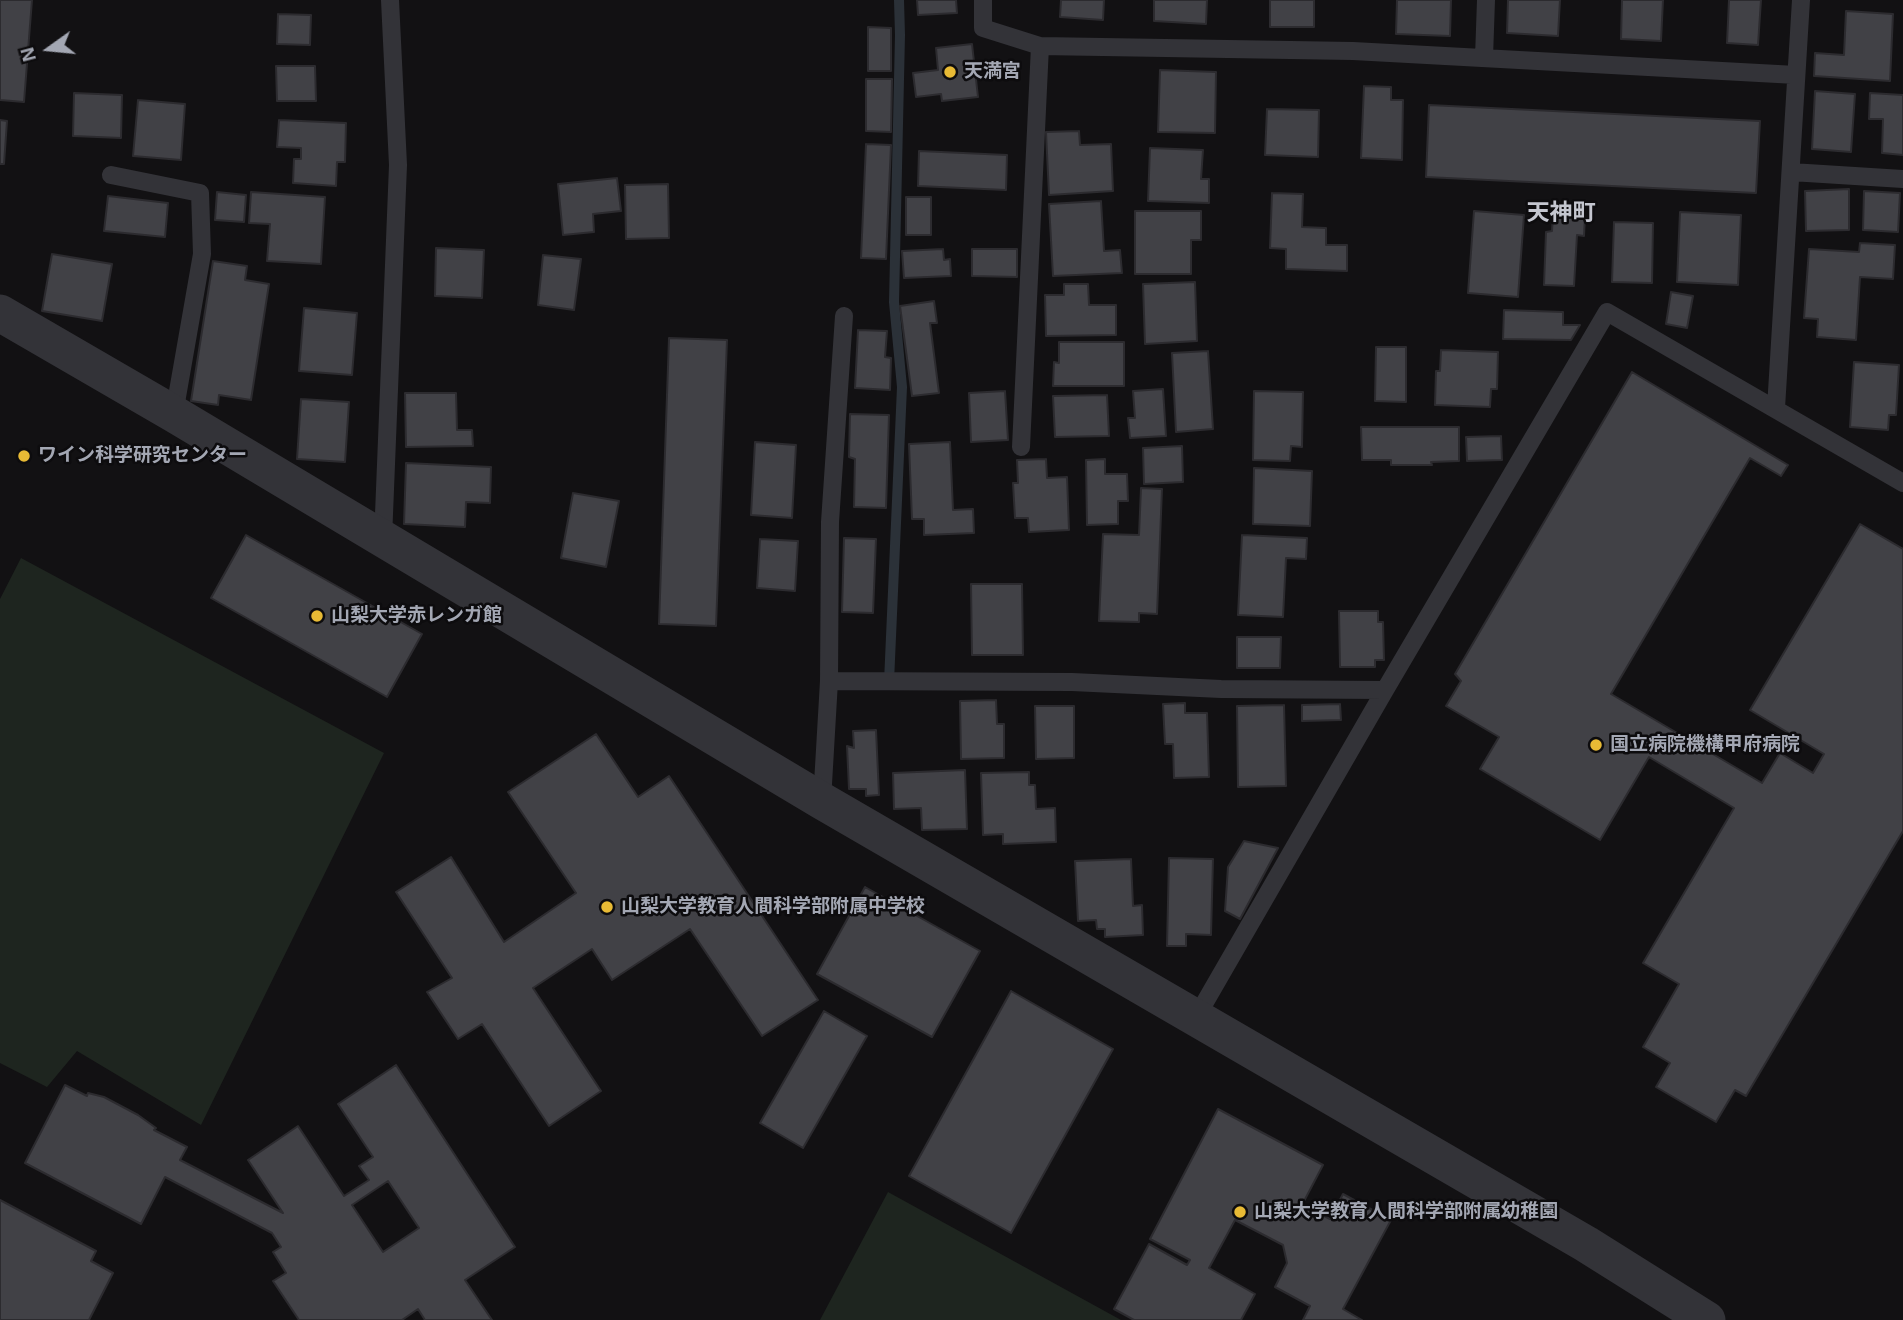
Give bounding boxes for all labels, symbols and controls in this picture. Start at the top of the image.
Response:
north arrow [14,14,84,84]
text: N [16,45,40,64]
place label: 天満宮 [964,61,1021,83]
marker: 天満宮 [942,64,958,80]
district label: 天神町 [1527,200,1595,228]
place label: ワイン科学研究センター [38,445,247,467]
marker: ワイン科学研究センター [16,448,32,464]
place label: 山梨大学赤レンガ館 [331,605,502,627]
marker: 山梨大学赤レンガ館 [309,608,325,624]
place label: 国立病院機構甲府病院 [1610,734,1800,756]
marker: 国立病院機構甲府病院 [1588,737,1604,753]
place label: 山梨大学教育人間科学部附属中学校 [621,896,925,918]
marker: 山梨大学教育人間科学部附属中学校 [599,899,615,915]
place label: 山梨大学教育人間科学部附属幼稚園 [1254,1201,1558,1223]
marker: 山梨大学教育人間科学部附属幼稚園 [1232,1204,1248,1220]

